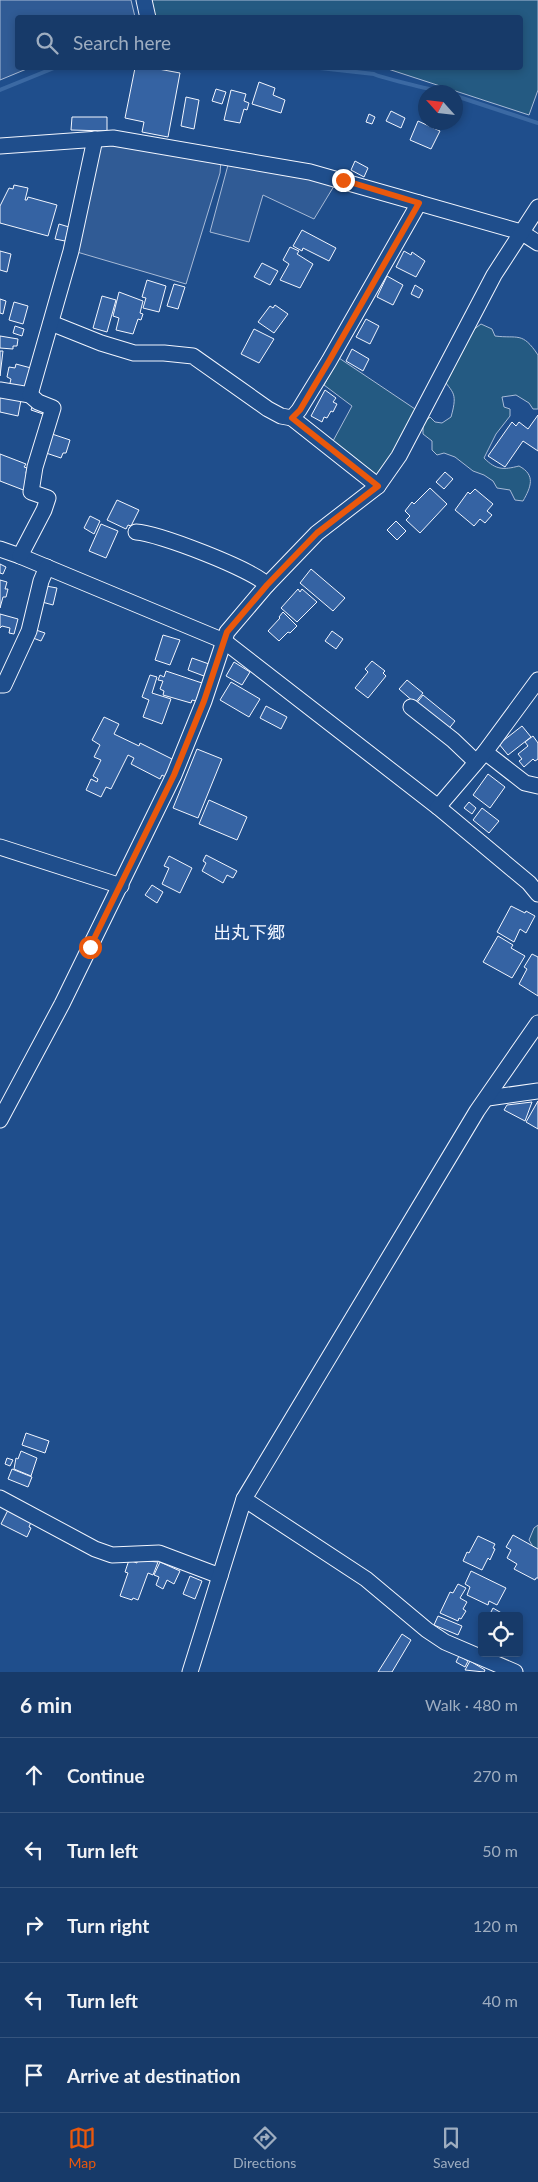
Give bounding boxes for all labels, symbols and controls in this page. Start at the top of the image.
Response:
search box [15,15,523,70]
icon: search [33,29,61,57]
text: Search here [73,31,171,54]
north arrow [418,85,463,130]
route end [332,169,355,192]
district label: 出丸下郷 [213,921,285,943]
route start [79,936,102,959]
map controls [478,1612,523,1657]
button: locate [478,1612,523,1657]
text: 6 min [20,1692,72,1717]
text: Walk · 480 m [425,1695,518,1714]
icon: ahead [20,1761,48,1789]
text: Continue [67,1764,145,1787]
text: 270 m [473,1766,518,1785]
icon: left [20,1836,48,1864]
text: Turn left [67,1839,138,1862]
text: 50 m [482,1841,518,1860]
icon: right [20,1911,48,1939]
text: Turn right [67,1914,149,1937]
text: 120 m [473,1916,518,1935]
icon: left [20,1986,48,2014]
text: Turn left [67,1989,138,2012]
text: 40 m [482,1991,518,2010]
icon: arrive [20,2061,48,2089]
text: Arrive at destination [67,2064,240,2087]
tab: Map [68,2124,96,2171]
tab: Directions [233,2124,296,2171]
tab: Saved [433,2124,470,2171]

